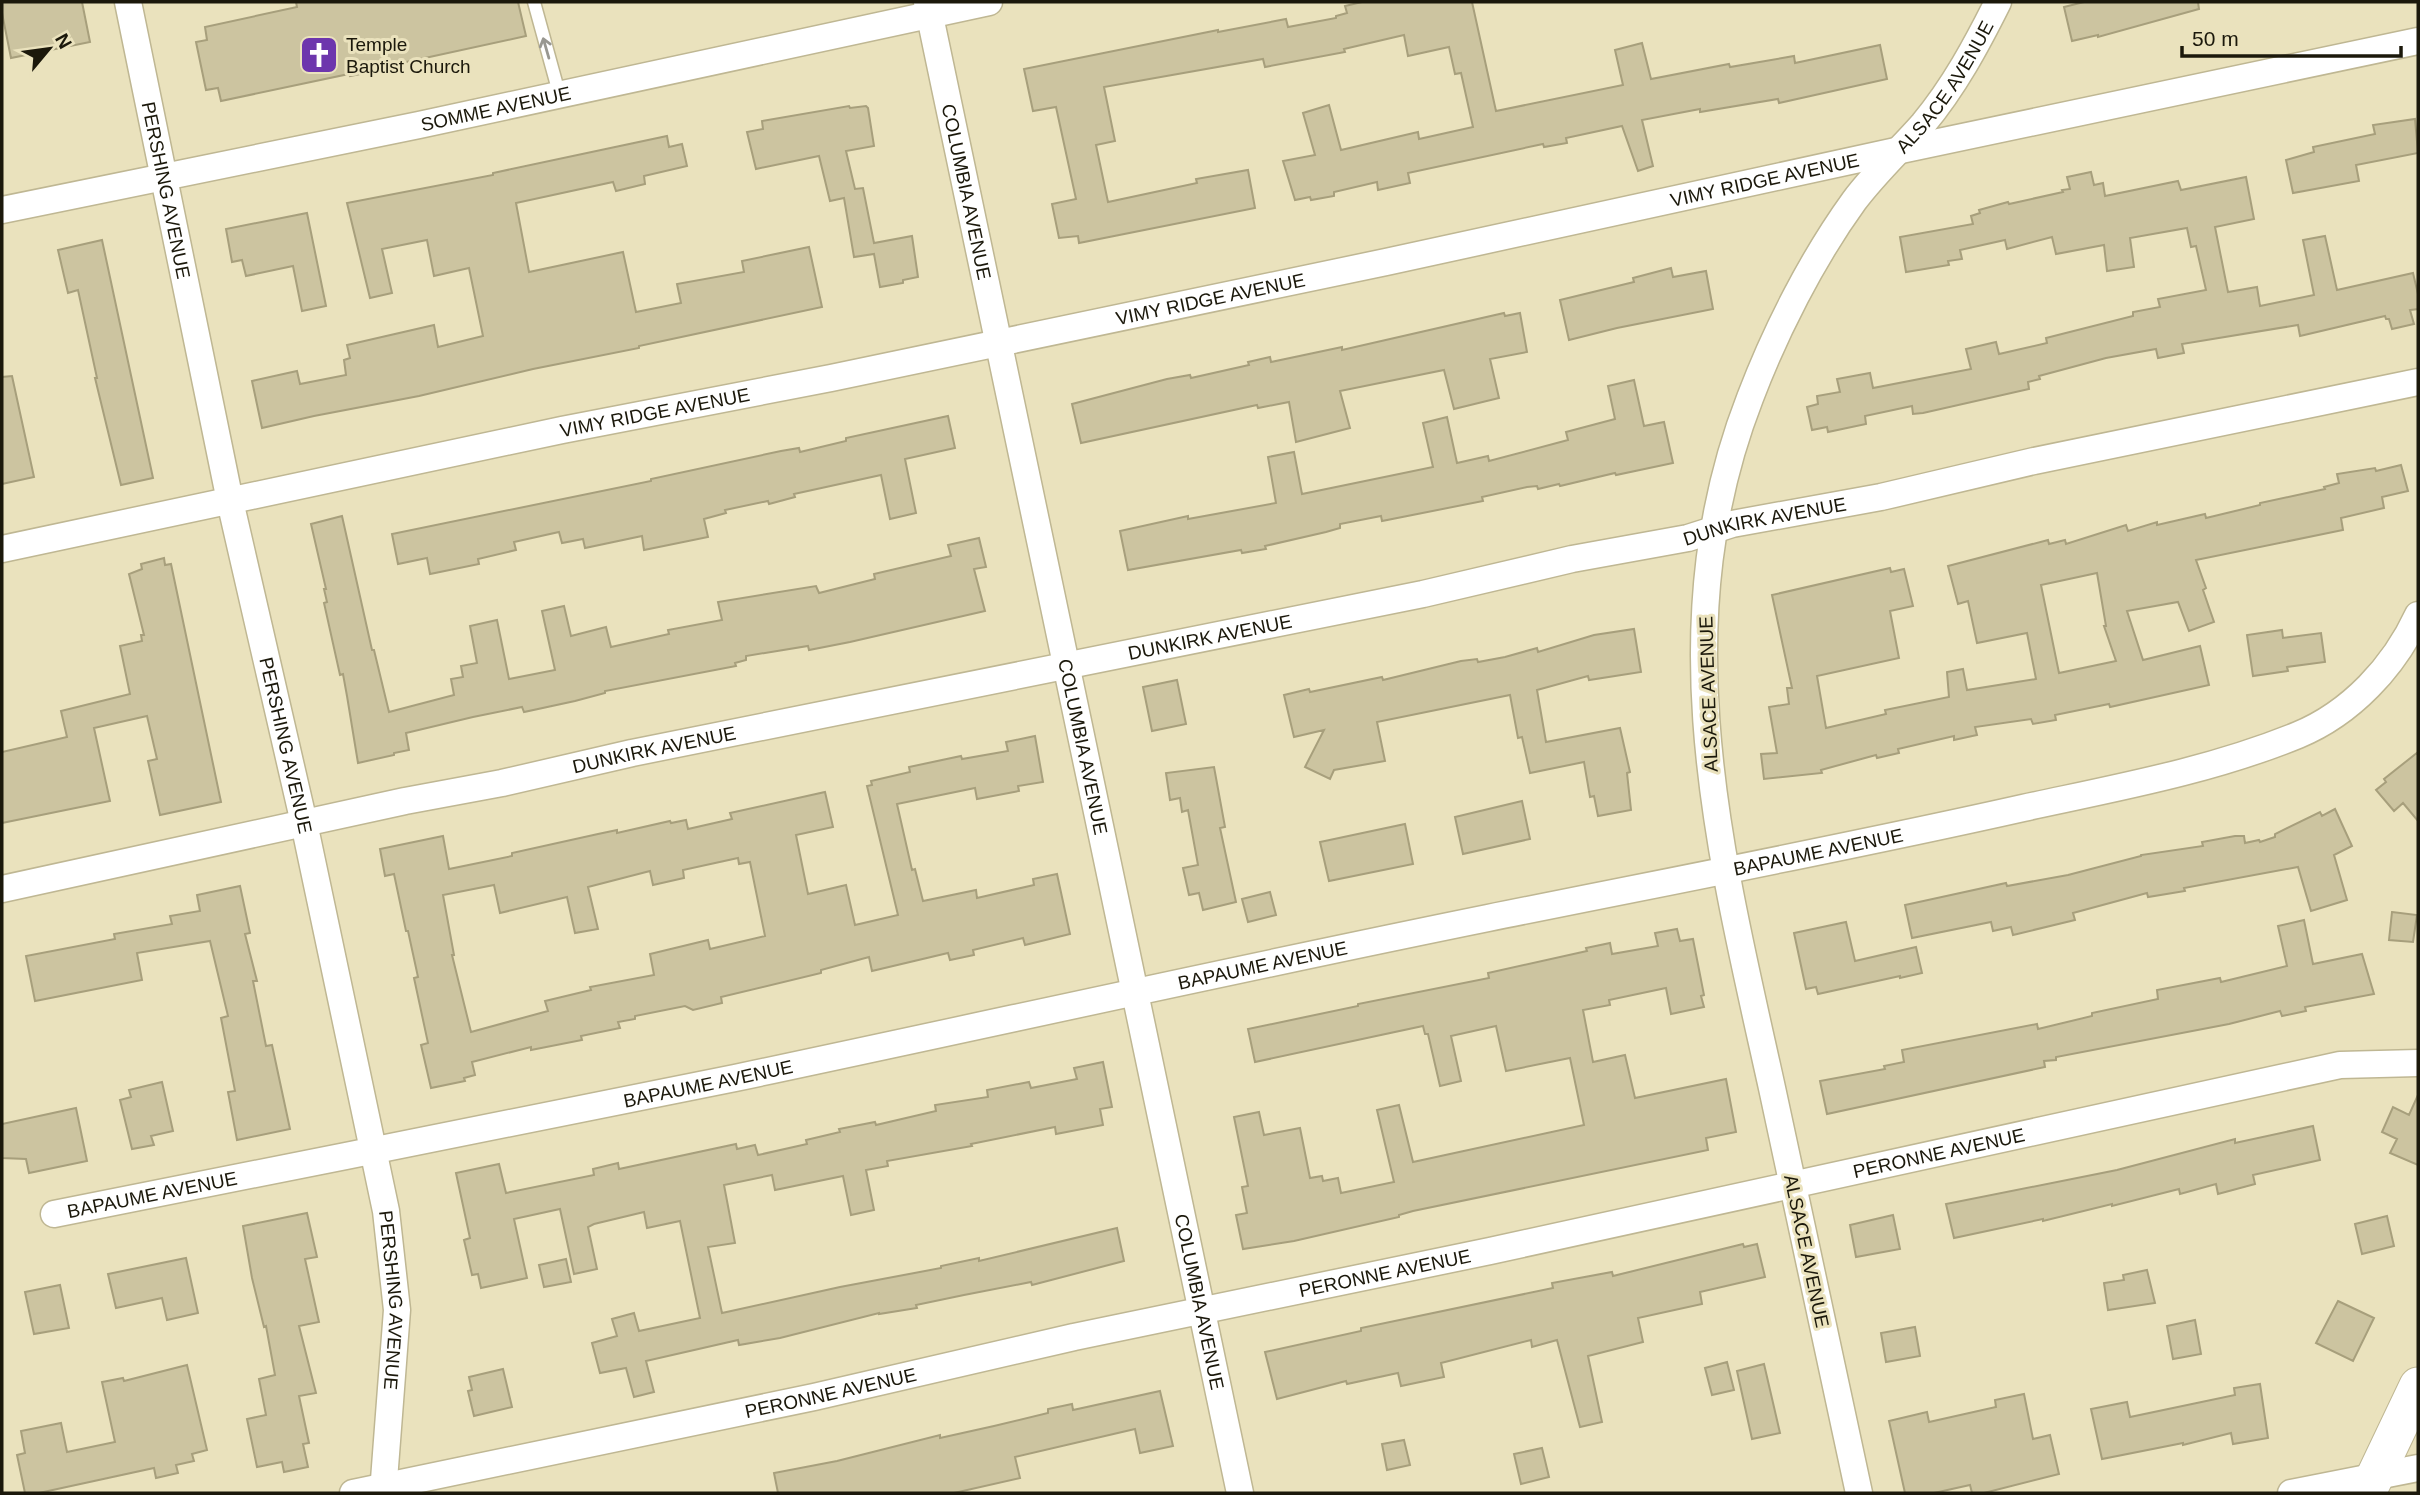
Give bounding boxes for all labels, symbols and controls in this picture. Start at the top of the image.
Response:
north arrow [14,14,84,84]
scale bar [2182,14,2401,58]
street label: ALSACE AVENUE [1892,17,1998,157]
text: 50 m [2192,27,2239,50]
text: N [51,30,76,52]
church icon: Temple Baptist Church [298,34,340,76]
place label: Temple Baptist Church [346,34,471,77]
one-way arrow [539,37,552,59]
street label: SOMME AVENUE [419,83,573,135]
street label: PERSHING AVENUE [138,100,194,281]
street label: COLUMBIA AVENUE [938,102,995,282]
street label: VIMY RIDGE AVENUE [1668,149,1861,211]
street label: VIMY RIDGE AVENUE [1114,269,1307,329]
street label: VIMY RIDGE AVENUE [558,384,751,441]
street label: DUNKIRK AVENUE [1681,494,1848,550]
street label: DUNKIRK AVENUE [1126,611,1294,664]
street label: ALSACE AVENUE [1695,616,1722,772]
street label: PERSHING AVENUE [255,655,316,836]
street label: COLUMBIA AVENUE [1054,657,1112,837]
street label: DUNKIRK AVENUE [570,722,738,777]
street label: BAPAUME AVENUE [1732,824,1905,880]
street label: BAPAUME AVENUE [1176,937,1349,994]
street label: BAPAUME AVENUE [622,1056,795,1112]
street label: PERONNE AVENUE [1851,1124,2027,1182]
street label: BAPAUME AVENUE [65,1168,239,1222]
street label: ALSACE AVENUE [1780,1173,1833,1330]
street label: PERSHING AVENUE [375,1209,407,1391]
street label: COLUMBIA AVENUE [1171,1212,1228,1392]
street label: PERONNE AVENUE [1297,1245,1473,1301]
street label: PERONNE AVENUE [743,1364,918,1422]

